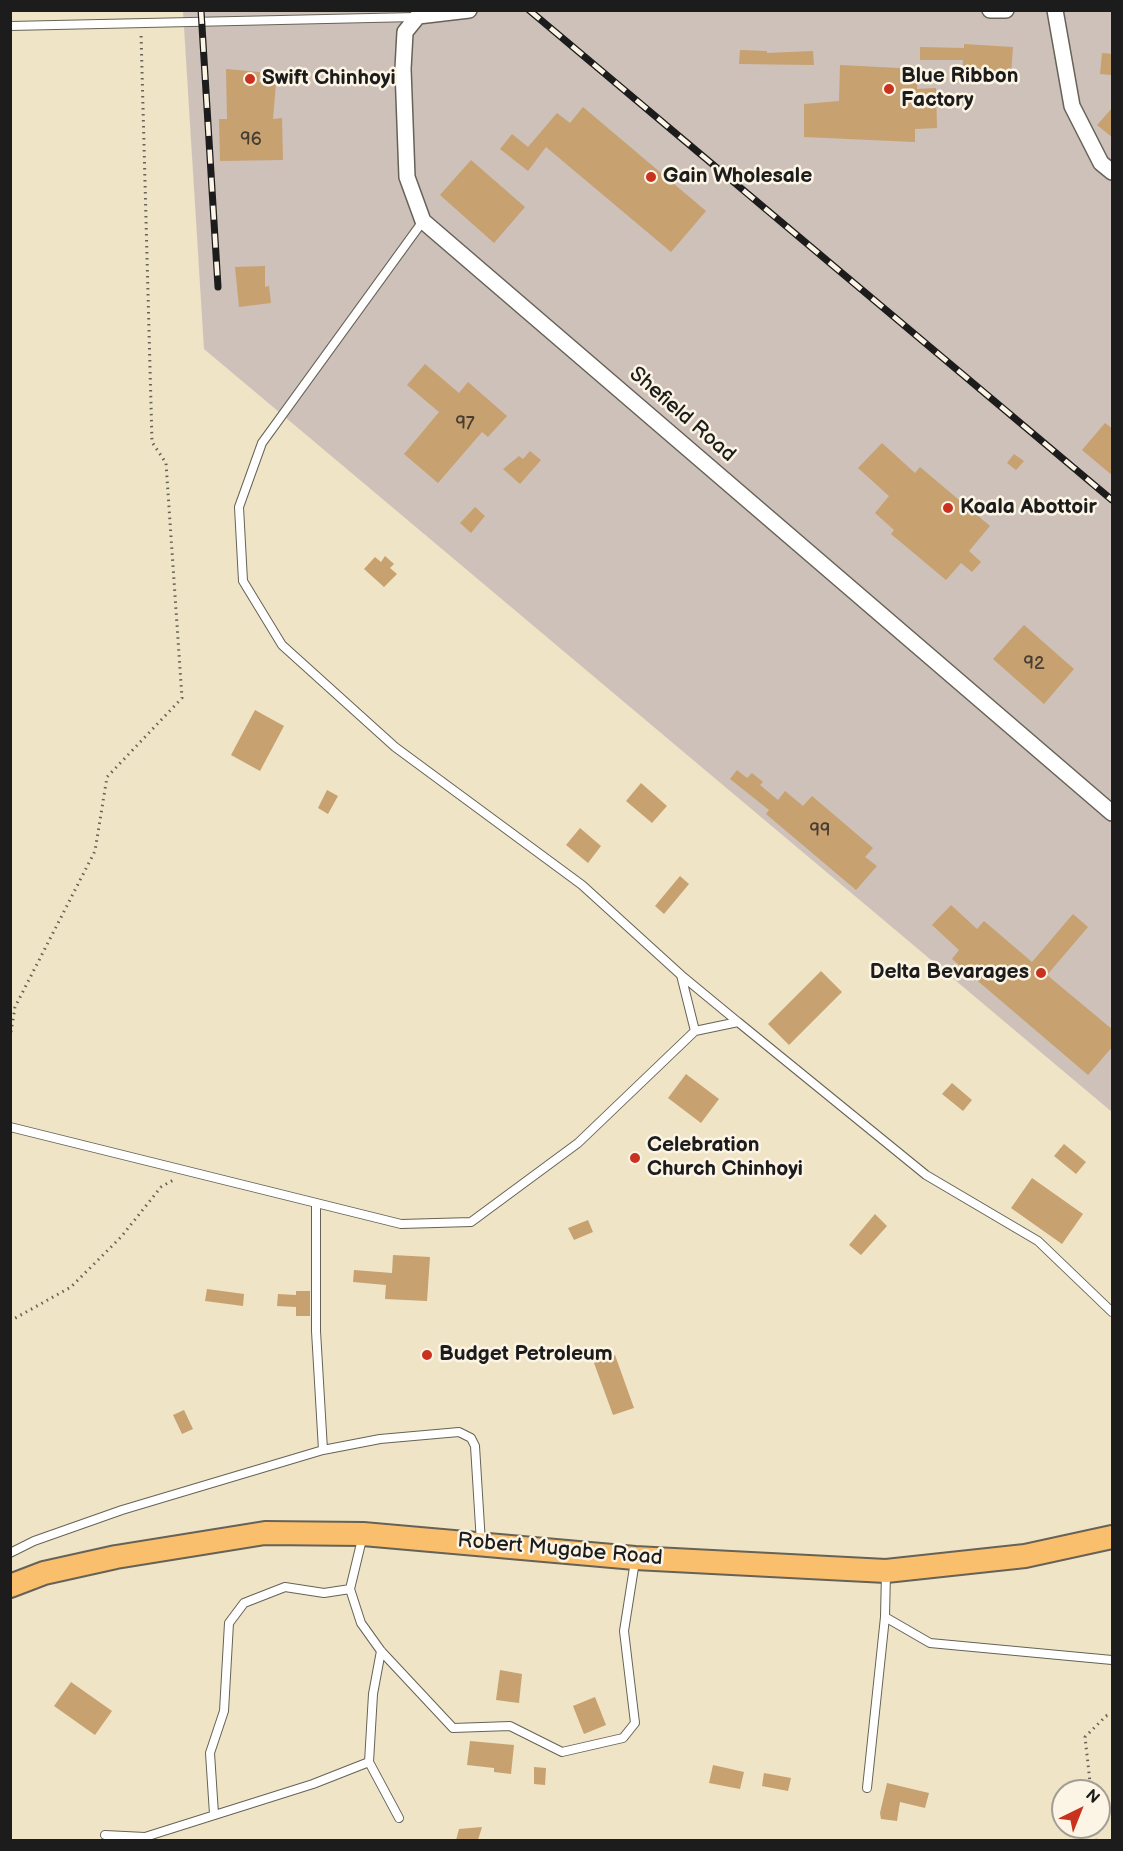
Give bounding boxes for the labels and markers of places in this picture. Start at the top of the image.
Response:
place label: Blue Ribbon Factory [901,64,1019,114]
place label: Swift Chinhoyi [262,66,396,92]
marker: Swift Chinhoyi [243,72,257,86]
marker: Blue Ribbon Factory [882,82,896,96]
place label: Gain Wholesale [663,164,812,190]
marker: Gain Wholesale [644,170,658,184]
place label: Koala Abottoir [960,495,1097,521]
marker: Koala Abottoir [941,501,955,515]
place label: Delta Bevarages [870,960,1029,986]
marker: Delta Bevarages [1034,966,1048,980]
place label: Celebration Church Chinhoyi [647,1133,803,1183]
marker: Celebration Church Chinhoyi [628,1151,642,1165]
place label: Budget Petroleum [439,1342,613,1368]
marker: Budget Petroleum [420,1348,434,1362]

